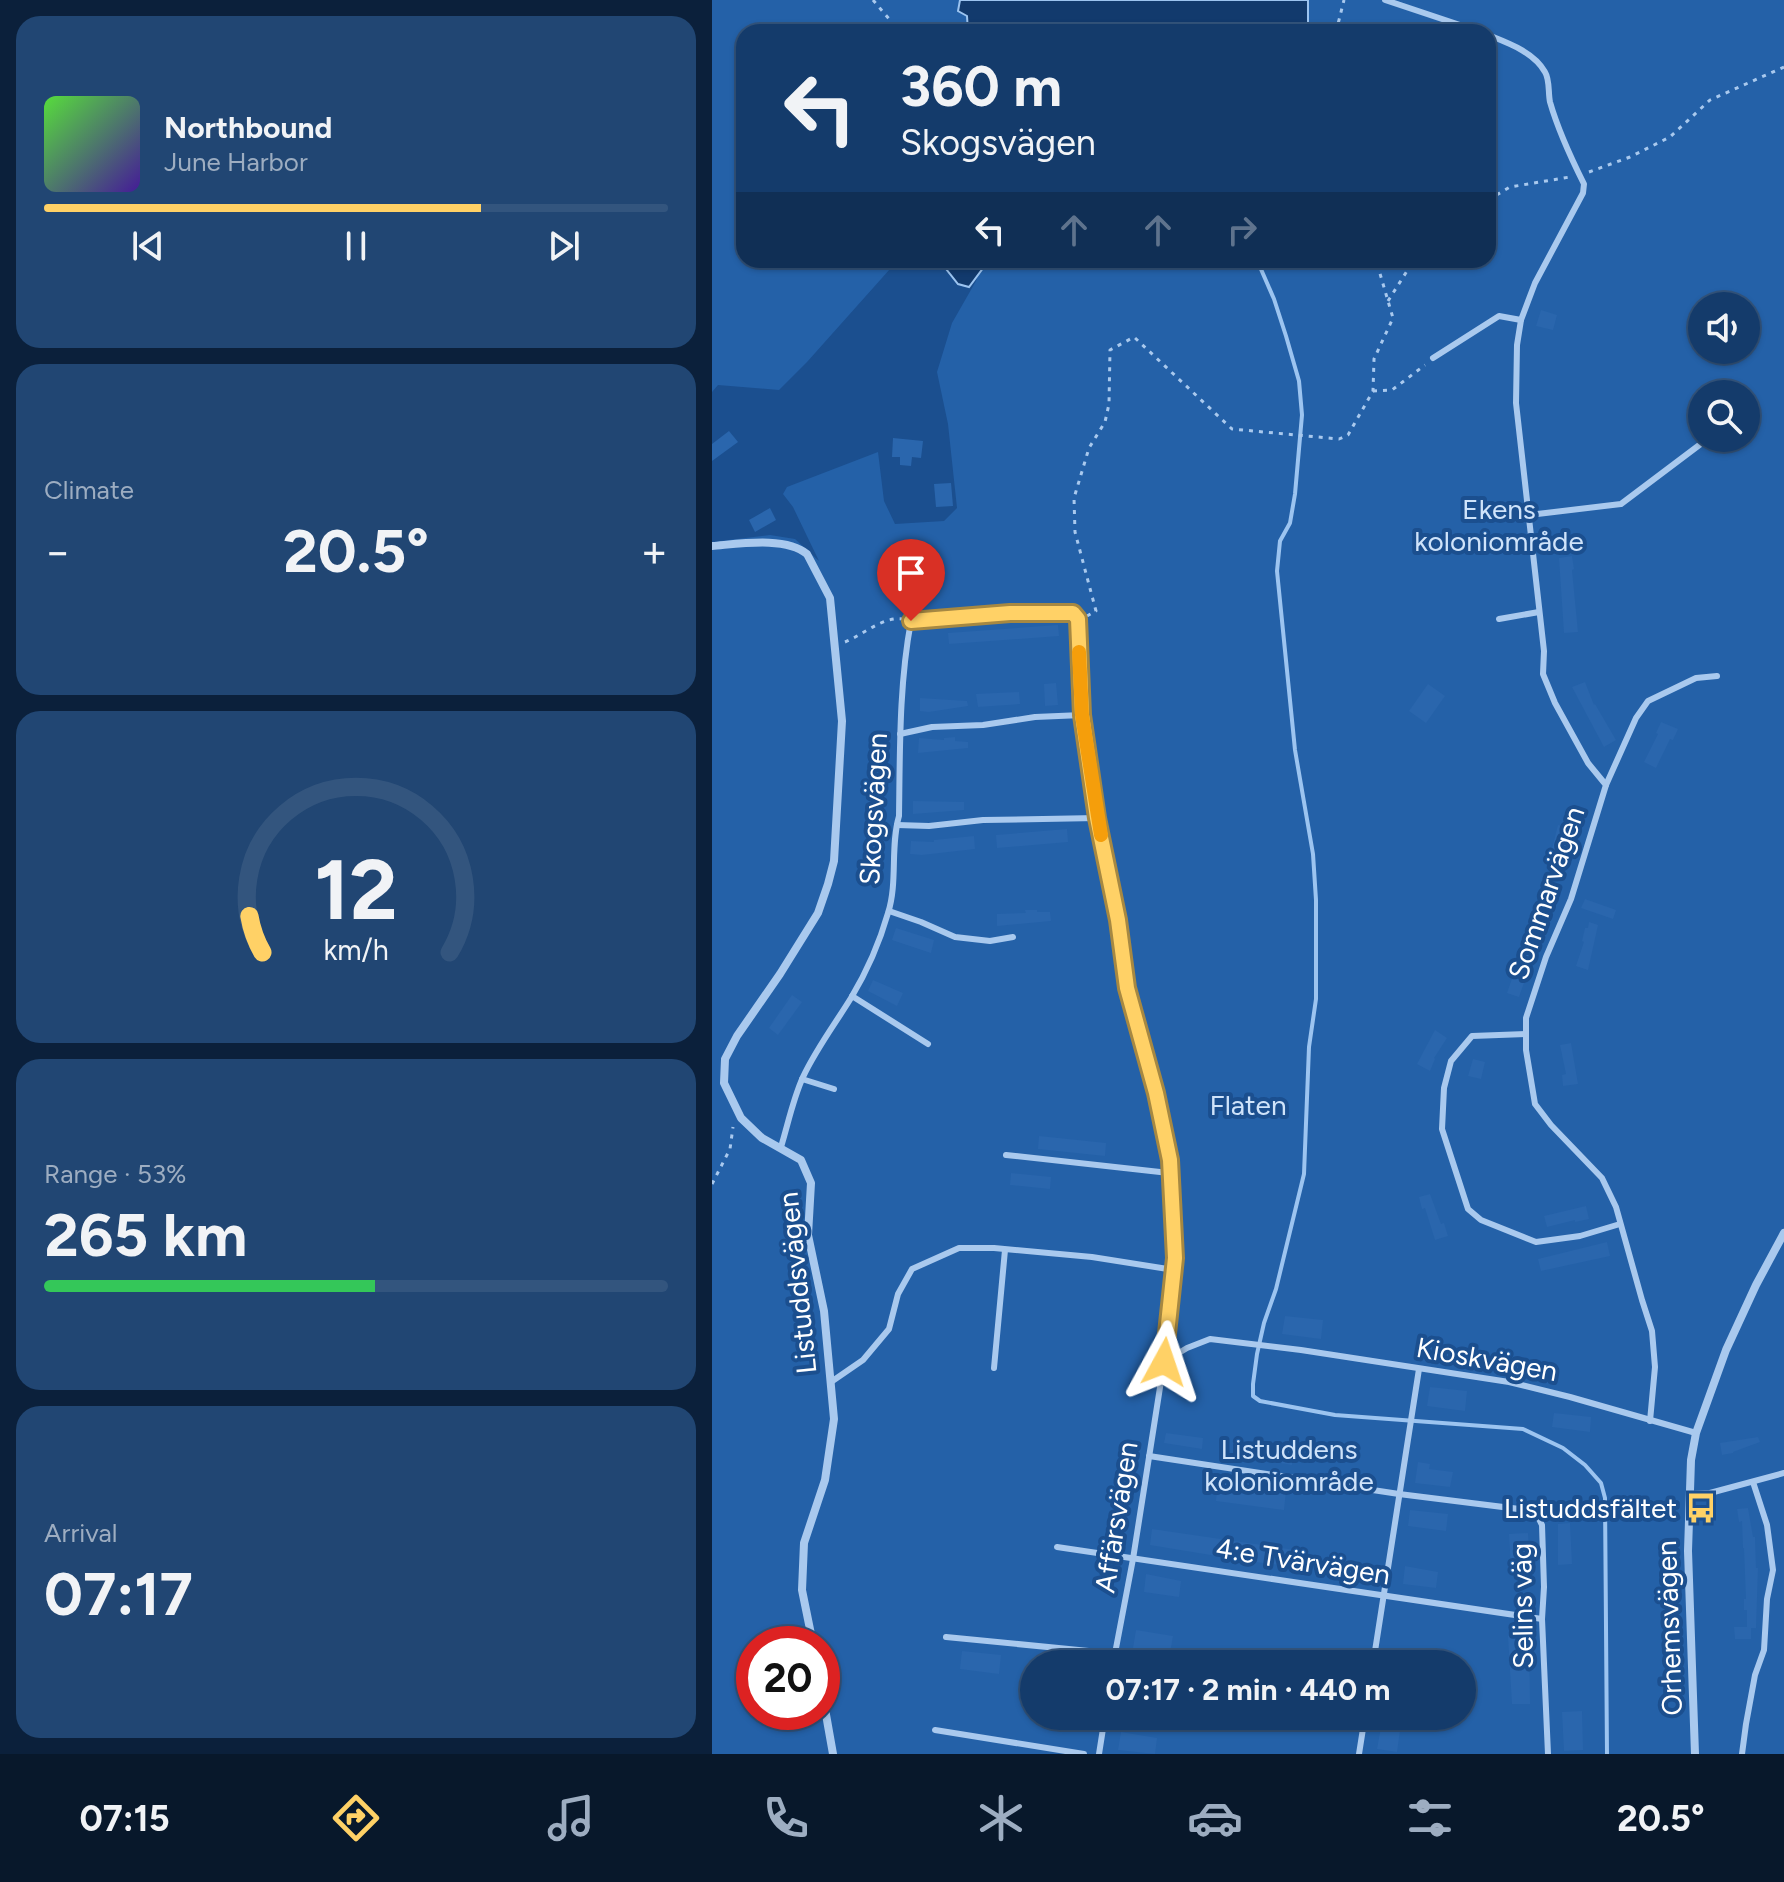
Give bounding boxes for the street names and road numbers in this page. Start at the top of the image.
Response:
street label: Skogsvägen [852,732,894,886]
street label: Sommarvägen [1500,802,1592,984]
street label: Listuddsvägen [771,1191,823,1375]
street label: Kioskvägen [1414,1330,1560,1388]
street label: Affärsvägen [1087,1439,1145,1595]
street label: 4:e Tvärvägen [1213,1530,1393,1592]
street label: Orhemsvägen [1649,1540,1689,1716]
street label: Selins väg [1504,1543,1540,1669]

